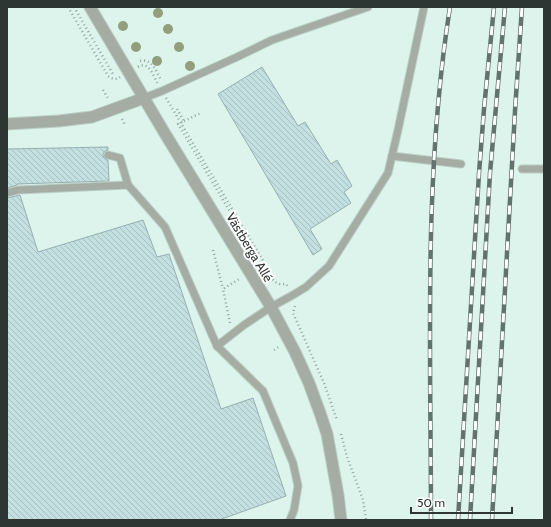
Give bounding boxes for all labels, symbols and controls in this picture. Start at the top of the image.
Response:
street label: Västberga Allé [223,210,277,285]
scale bar [411,489,512,515]
text: 50 m [417,495,445,510]

